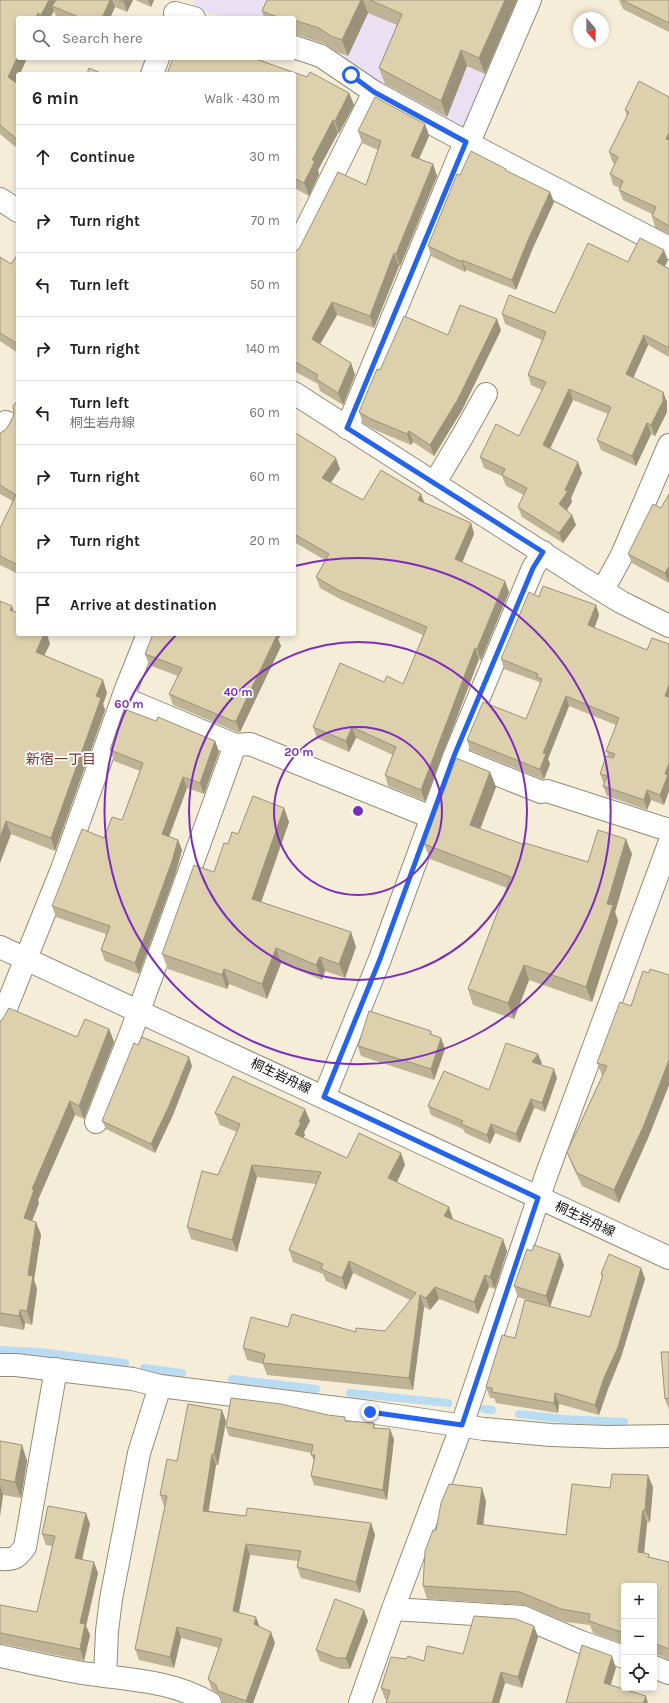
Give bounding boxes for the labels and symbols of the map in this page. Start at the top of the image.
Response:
north arrow [573,12,609,48]
route start [342,66,360,84]
text: 40 m [223,685,253,699]
text: 60 m [114,697,144,711]
text: 20 m [284,745,314,759]
district label: 新宿一丁目 [26,751,96,768]
centre of rings [351,804,365,818]
street label: 桐生岩舟線 [248,1055,314,1097]
street label: 桐生岩舟線 [552,1198,618,1240]
route end [361,1403,379,1421]

